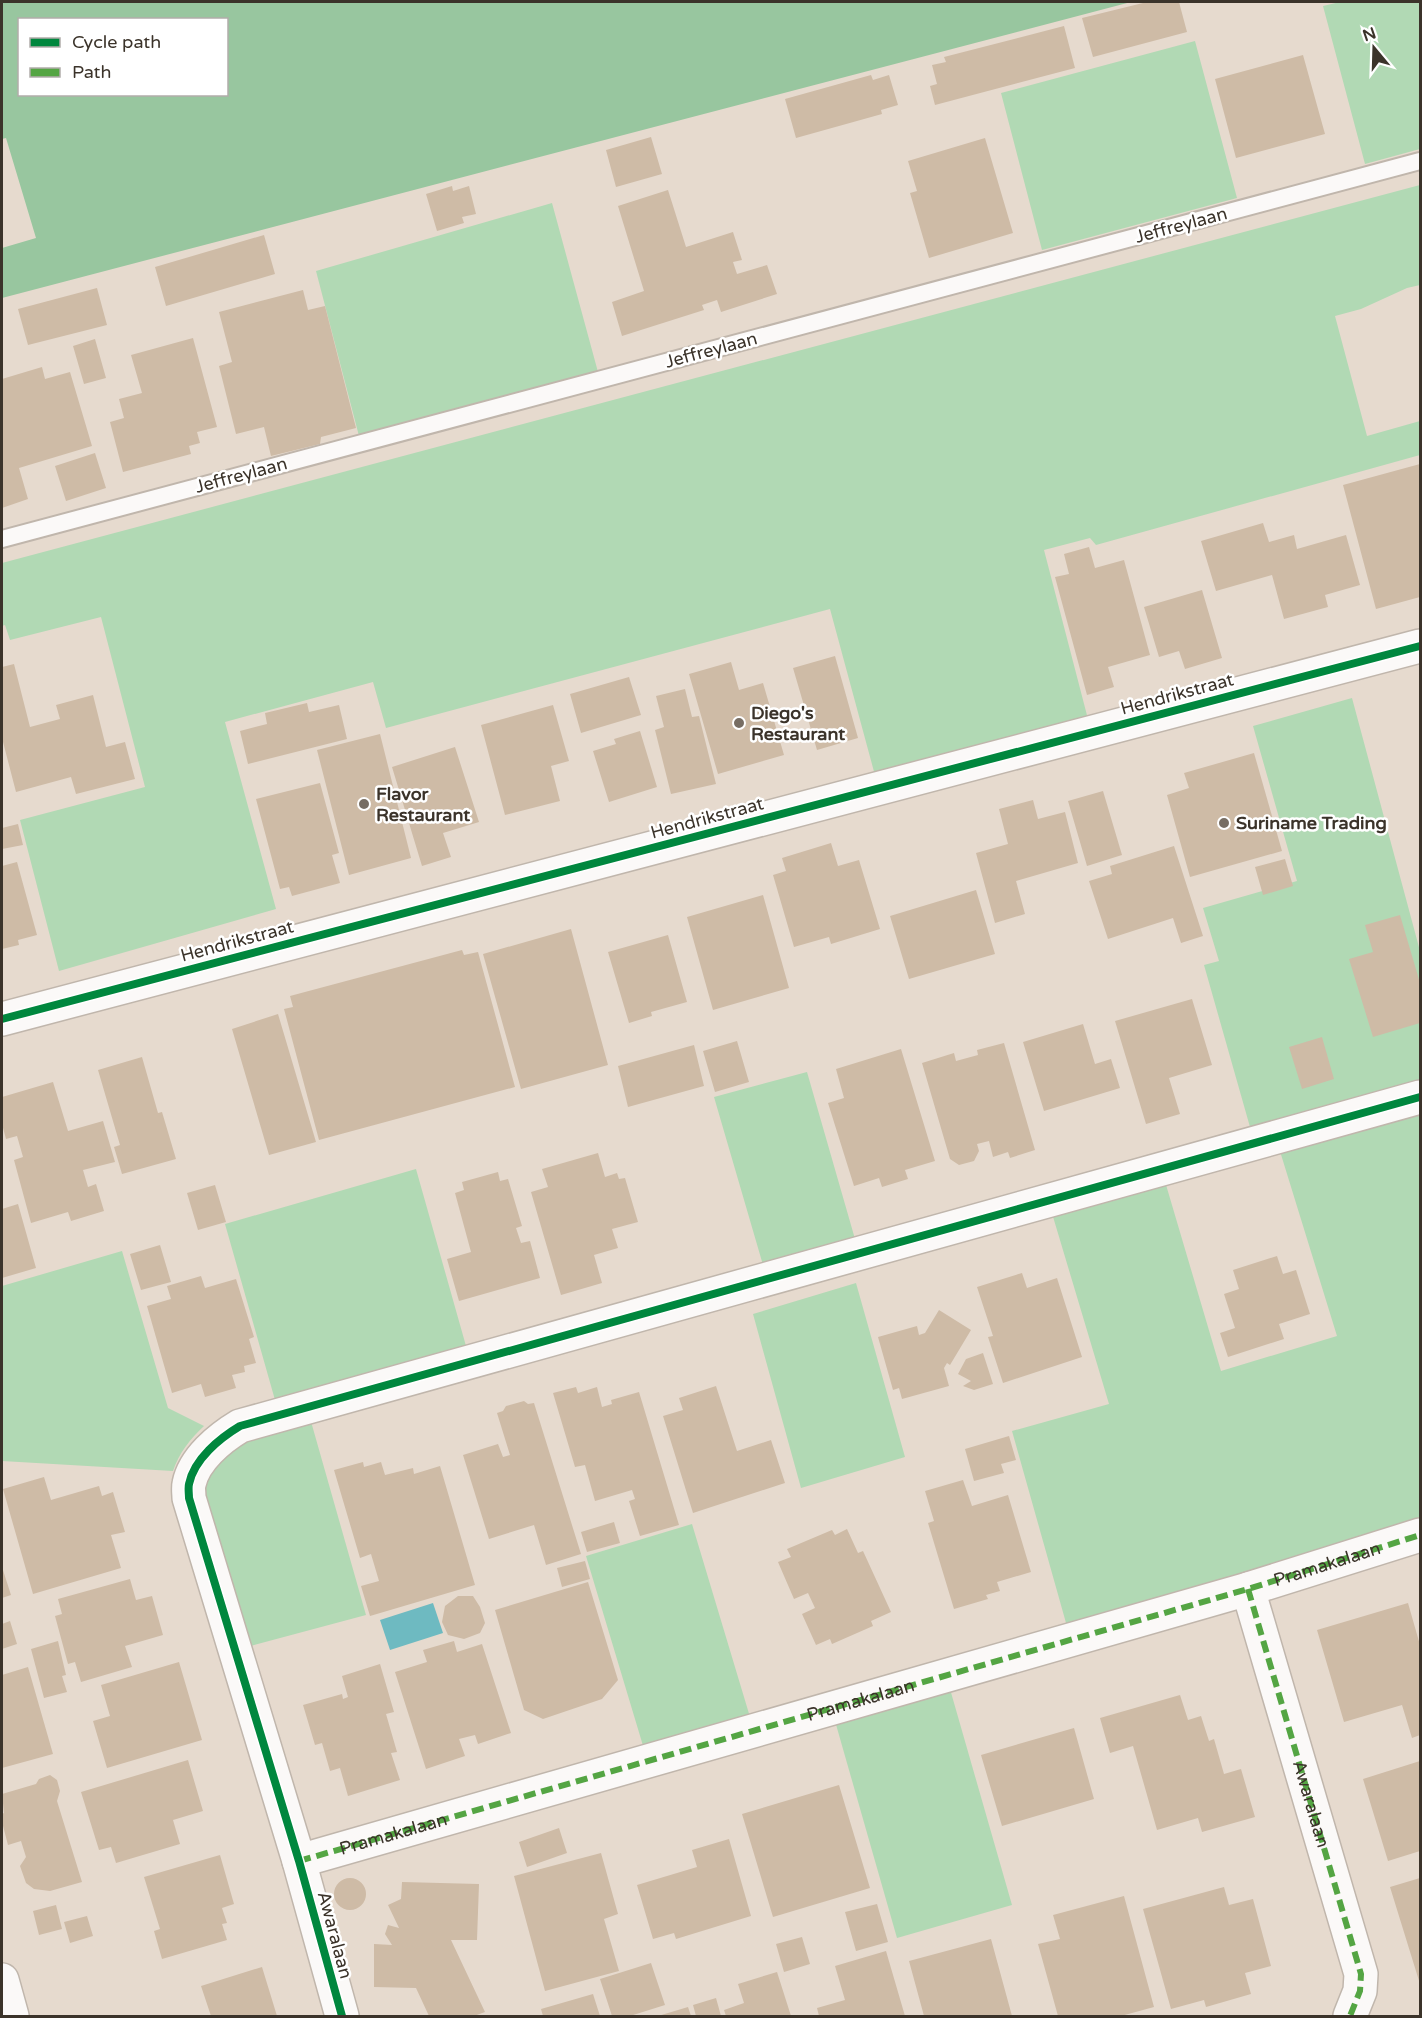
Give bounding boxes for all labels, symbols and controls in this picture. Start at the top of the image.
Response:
legend [18,18,228,96]
north arrow [1344,18,1404,78]
text: N [1360,23,1379,46]
text: Cycle path [72,31,161,53]
text: Path [72,61,111,83]
street label: Jeffreylaan [1132,202,1230,248]
street label: Jeffreylaan [662,327,760,373]
street label: Jeffreylaan [192,452,290,498]
street label: Hendrikstraat [1118,668,1236,720]
place label: Diego's Restaurant [751,702,845,745]
marker: Diego's Restaurant [732,716,746,730]
place label: Flavor Restaurant [376,783,470,826]
street label: Hendrikstraat [648,792,766,844]
marker: Flavor Restaurant [357,797,371,811]
place label: Suriname Trading [1236,812,1387,834]
marker: Suriname Trading [1217,816,1231,830]
street label: Hendrikstraat [178,915,296,967]
street label: Pramakalaan [1271,1537,1383,1591]
street label: Pramakalaan [804,1674,917,1726]
street label: Awaralaan [1288,1758,1334,1850]
street label: Pramakalaan [337,1808,450,1860]
street label: Awaralaan [313,1889,357,1981]

